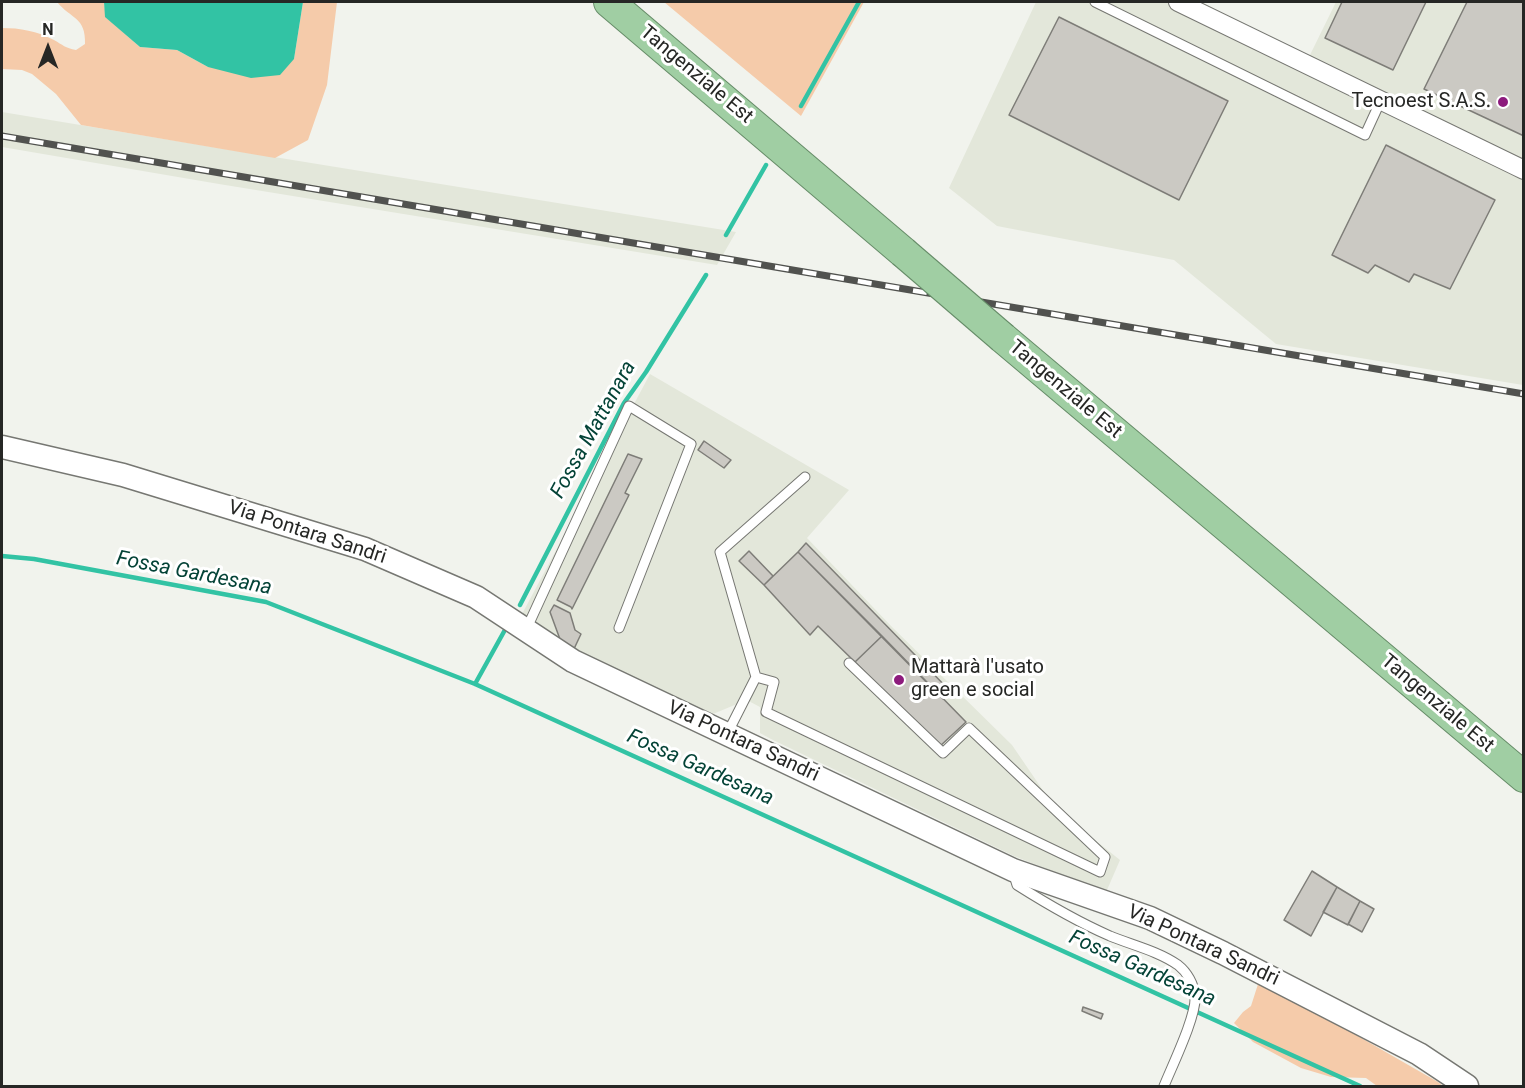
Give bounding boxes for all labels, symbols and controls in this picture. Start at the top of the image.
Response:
north arrow [18,18,78,78]
text: N [42,20,54,39]
street label: Tangenziale Est [635,21,757,129]
place label: Tecnoest S.A.S. [1351,90,1491,114]
marker: Tecnoest S.A.S. [1496,95,1510,109]
street label: Tangenziale Est [1004,336,1126,444]
water label: Fossa Mattanara [546,357,642,503]
street label: Via Pontara Sandri [225,496,389,570]
water label: Fossa Gardesana [114,547,274,601]
street label: Tangenziale Est [1376,650,1498,758]
place label: Mattarà l'usato green e social [911,656,1044,703]
marker: Mattarà l'usato green e social [892,673,906,687]
street label: Via Pontara Sandri [663,696,823,788]
water label: Fossa Gardesana [623,724,777,812]
street label: Via Pontara Sandri [1123,900,1283,992]
water label: Fossa Gardesana [1065,925,1219,1013]

